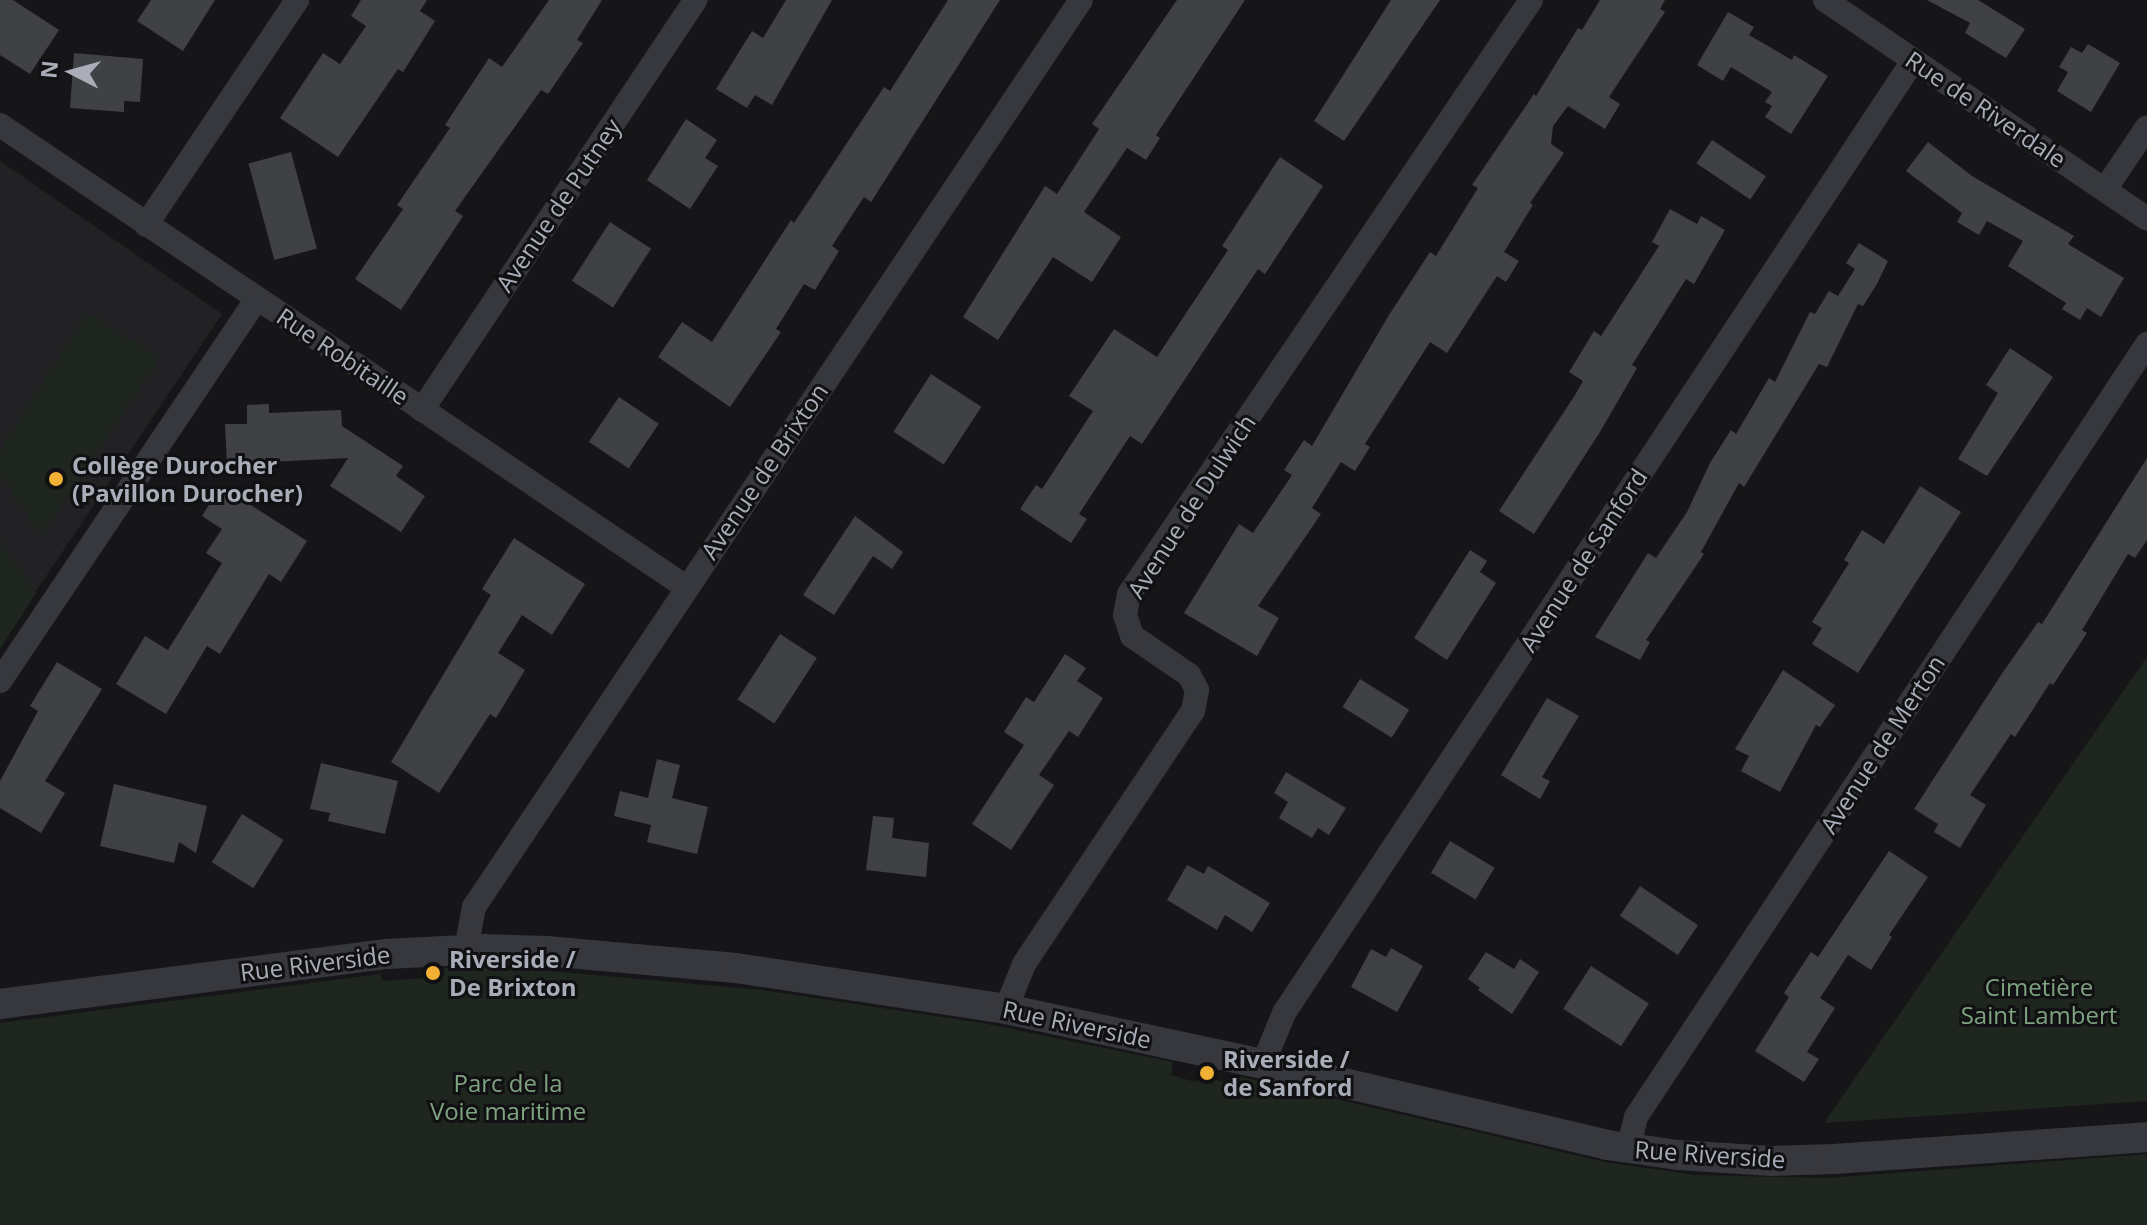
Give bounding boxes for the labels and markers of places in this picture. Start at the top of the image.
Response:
place label: Collège Durocher (Pavillon Durocher) [72,451,303,507]
marker: Collège Durocher (Pavillon Durocher) [47,470,65,488]
place label: Riverside / De Brixton [449,945,576,1001]
marker: Riverside / De Brixton [424,964,442,982]
place label: Riverside / de Sanford [1223,1045,1352,1101]
marker: Riverside / de Sanford [1198,1064,1216,1082]

